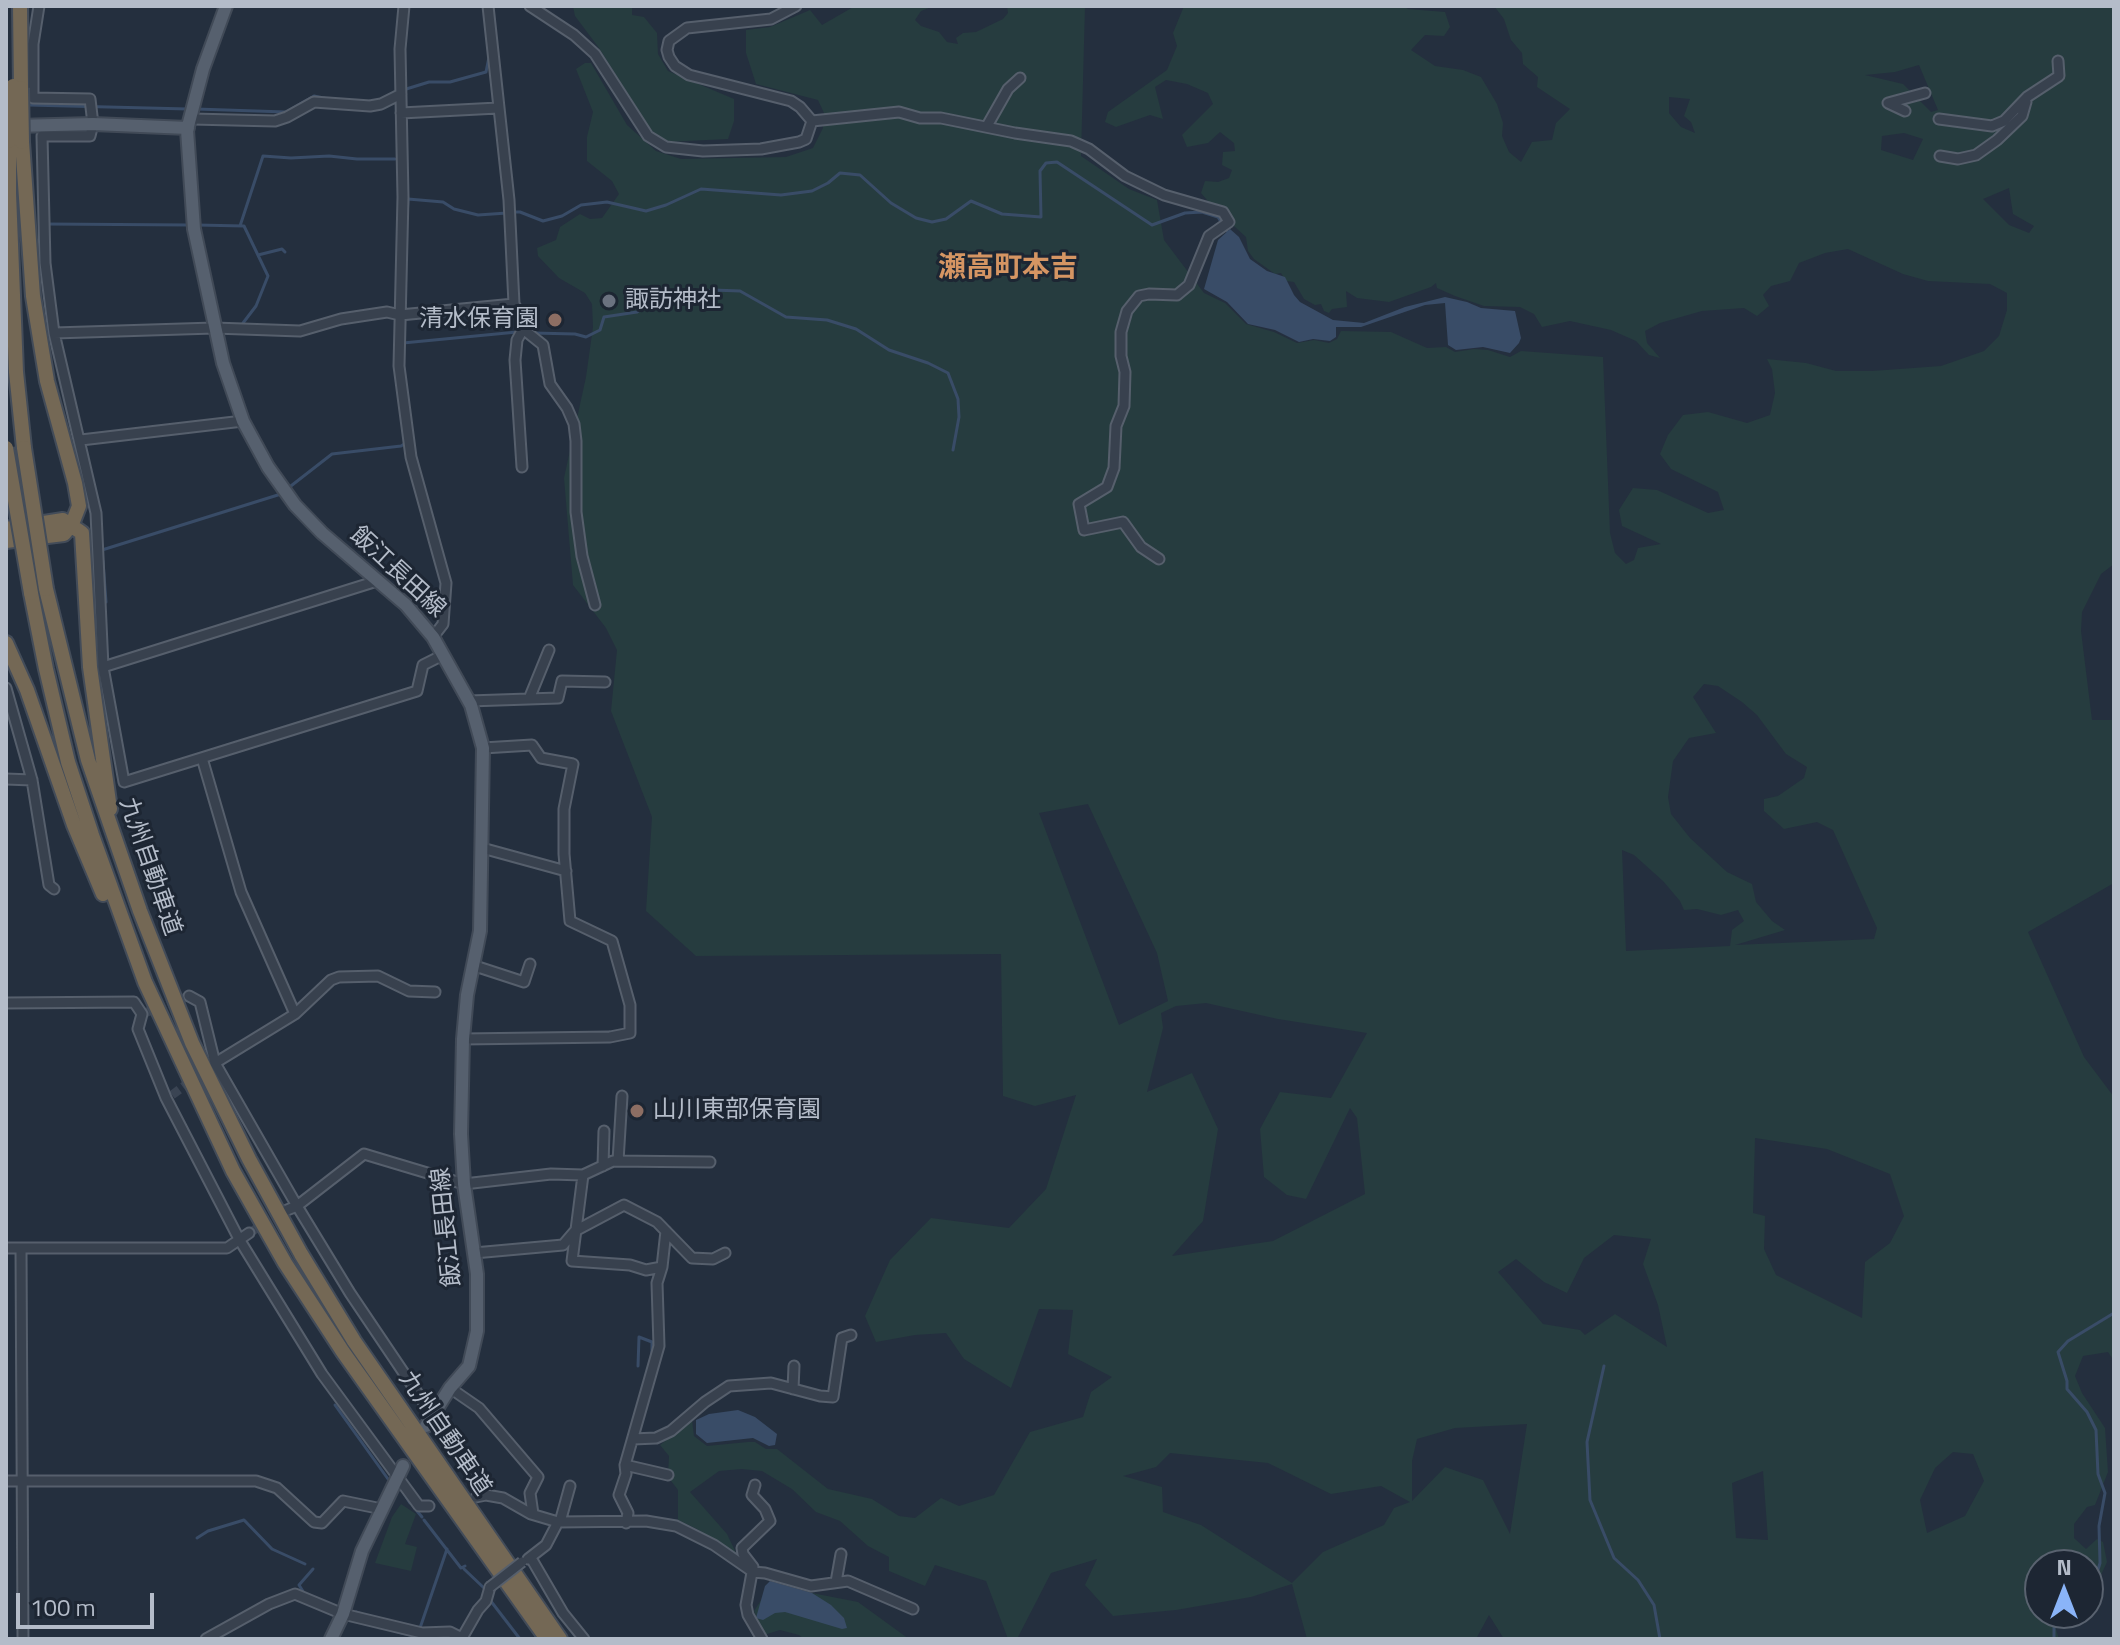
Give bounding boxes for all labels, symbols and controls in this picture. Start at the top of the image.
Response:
district label: 瀬高町本吉 [938,252,1078,286]
place label: 諏訪神社 [625,287,721,315]
marker: 諏訪神社 [600,292,618,310]
place label: 清水保育園 [419,306,539,334]
marker: 清水保育園 [546,311,564,329]
street label: 飯江長田線 [343,522,451,624]
street label: 九州自動車道 [112,794,186,940]
place label: 山川東部保育園 [653,1097,821,1125]
marker: 山川東部保育園 [628,1102,646,1120]
street label: 飯江長田線 [427,1166,469,1288]
street label: 九州自動車道 [392,1366,496,1502]
north arrow [2024,1549,2104,1629]
text: N [2056,1550,2072,1584]
scale bar [20,1577,158,1627]
text: 100 m [30,1589,96,1625]

